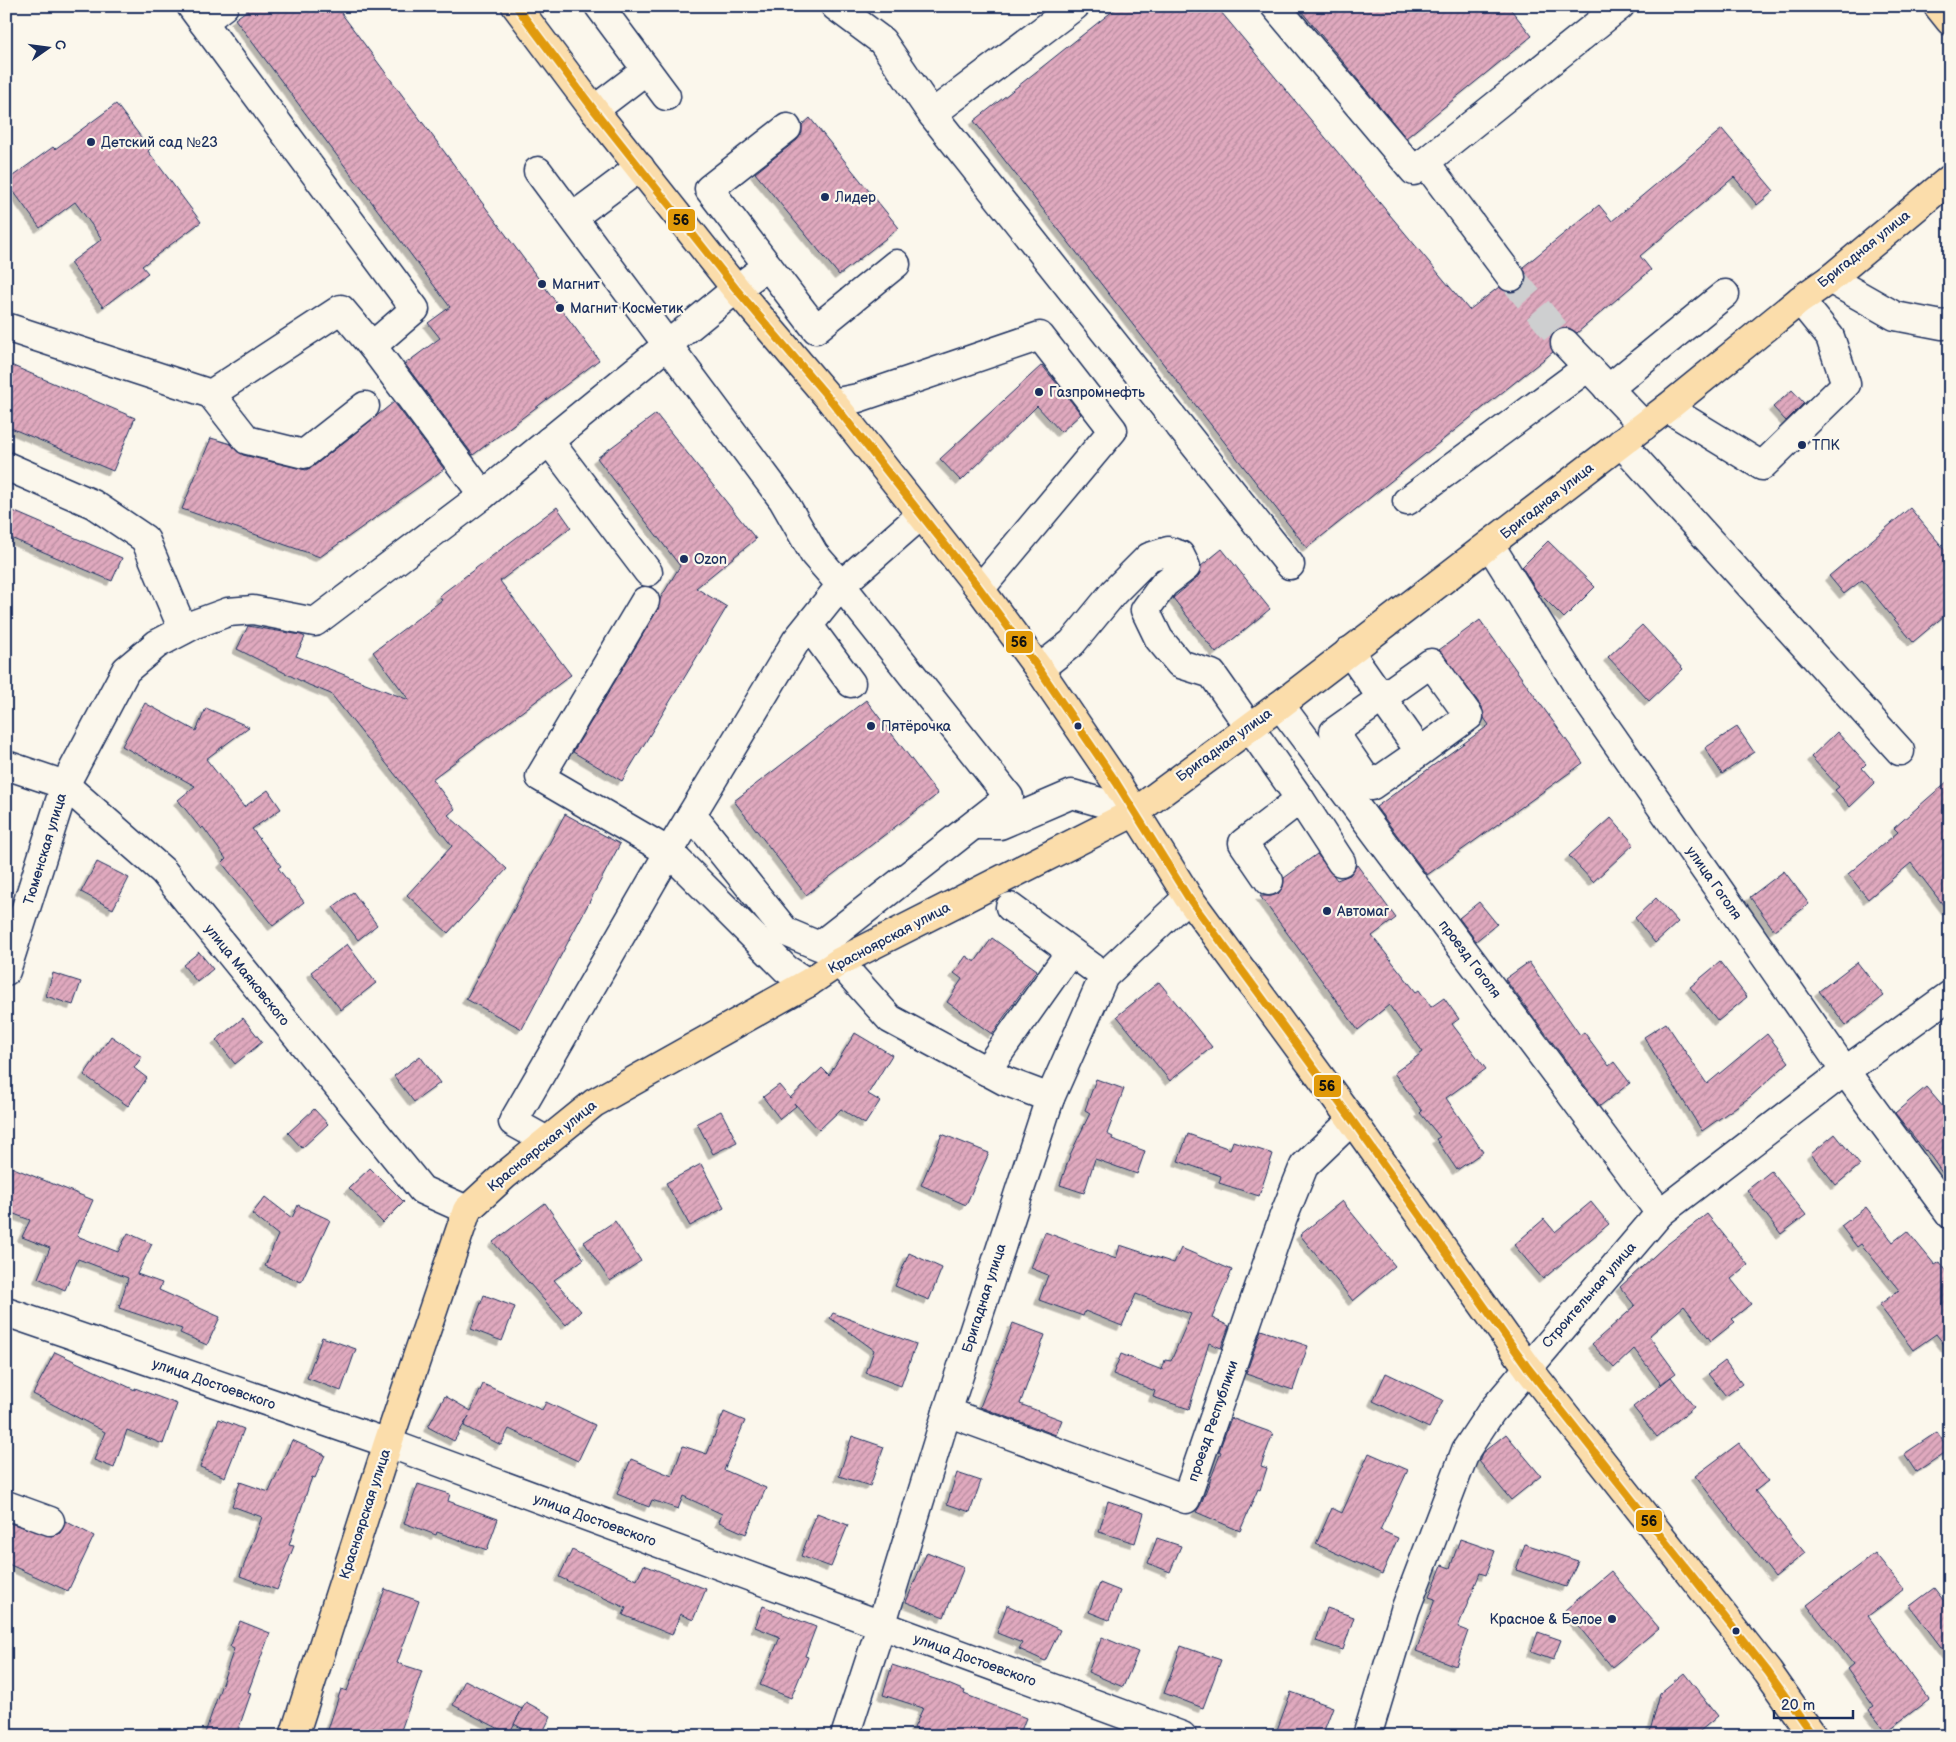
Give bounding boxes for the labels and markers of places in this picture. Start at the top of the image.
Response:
place label: Детский сад №23 [101,134,218,151]
marker: Детский сад №23 [85,136,97,148]
place label: Лидер [834,189,876,206]
marker: Лидер [819,191,831,203]
place label: Магнит [552,276,600,293]
marker: Магнит [536,278,548,290]
place label: Магнит Косметик [570,300,684,317]
marker: Магнит Косметик [554,302,566,314]
place label: Газпромнефть [1049,384,1145,401]
marker: Газпромнефть [1033,386,1045,398]
place label: ТПК [1812,437,1841,454]
marker: ТПК [1796,439,1808,451]
place label: Ozon [694,551,727,568]
marker: Ozon [678,553,690,565]
place label: Пятёрочка [881,718,952,735]
marker: Пятёрочка [865,720,877,732]
unlabelled marker [1073,721,1083,731]
place label: Автомаг [1336,903,1390,920]
marker: Автомаг [1321,905,1333,917]
place label: Красное & Белое [1489,1611,1602,1628]
marker: Красное & Белое [1606,1613,1618,1625]
unlabelled marker [1731,1626,1741,1636]

